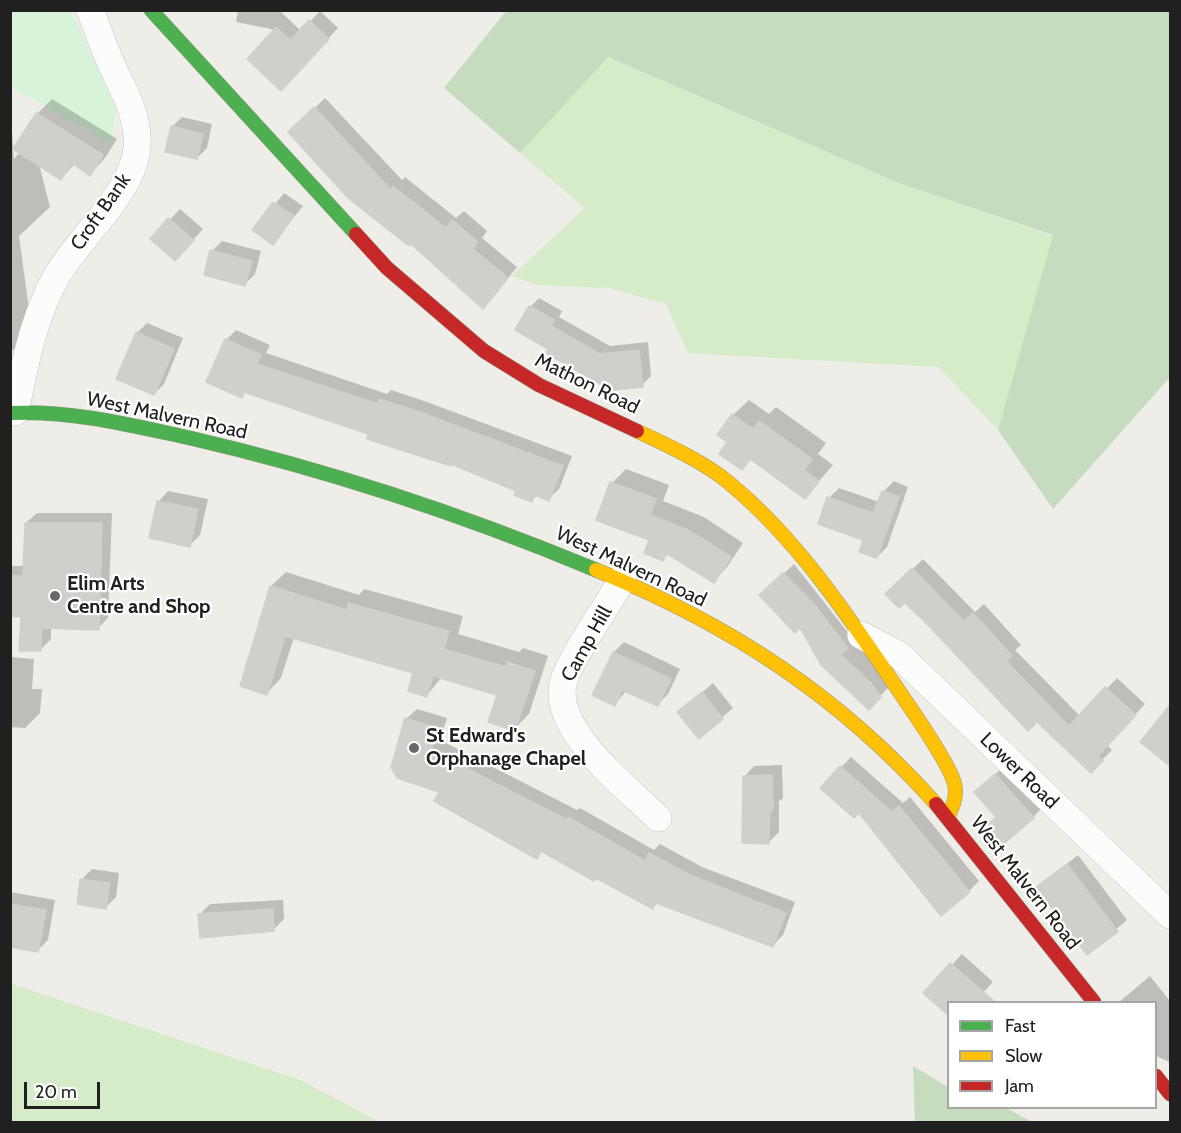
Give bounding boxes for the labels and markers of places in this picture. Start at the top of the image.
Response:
place label: Elim Arts Centre and Shop [67,572,211,619]
marker: Elim Arts Centre and Shop [48,589,62,603]
place label: St Edward's Orphanage Chapel [426,724,586,771]
marker: St Edward's Orphanage Chapel [407,741,421,755]

